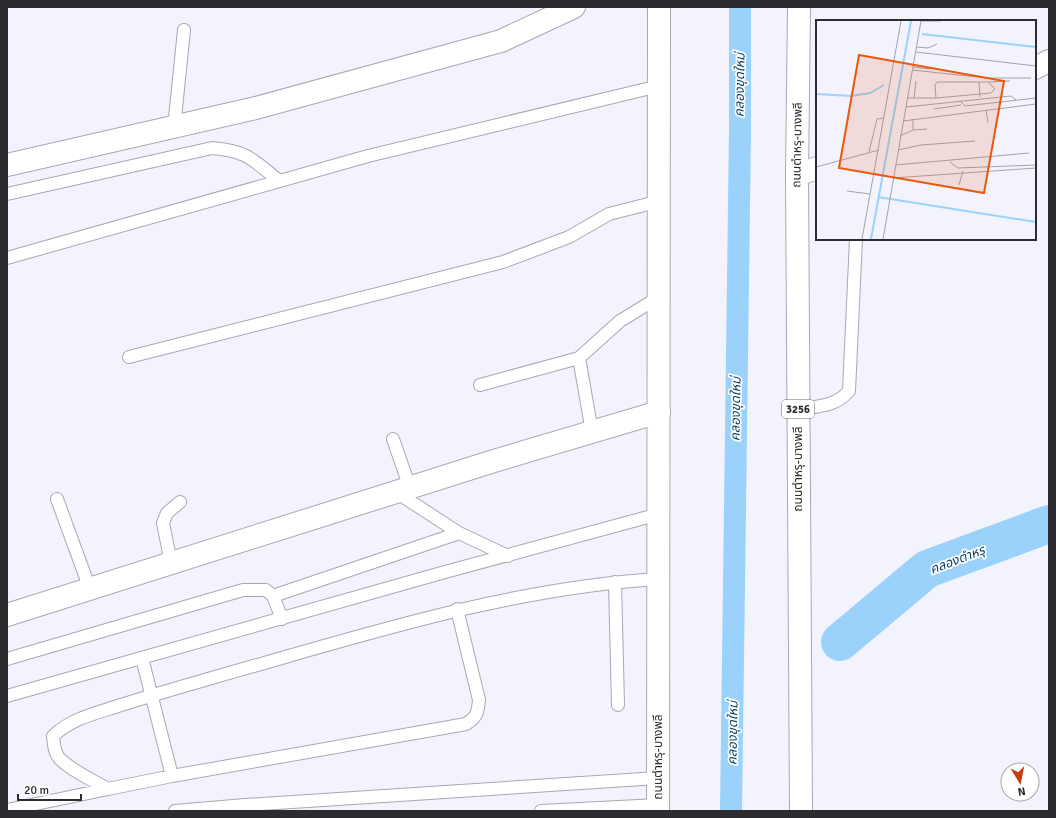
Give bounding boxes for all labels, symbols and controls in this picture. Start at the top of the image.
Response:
inset map [816,20,1036,240]
water label: คลองขุดใหม่ [731,51,749,117]
street label: ถนนตำหรุ-บางพลี [789,102,806,188]
water label: คลองขุดใหม่ [727,375,745,441]
road number: 3256 [782,400,814,418]
street label: ถนนตำหรุ-บางพลี [791,426,806,512]
water label: คลองตำหรุ [928,542,989,578]
water label: คลองขุดใหม่ [724,699,742,765]
street label: ถนนตำหรุ-บางพลี [651,714,666,800]
north arrow [1000,762,1040,802]
scale bar [18,776,81,802]
text: 20 m [24,783,49,798]
text: N [1017,784,1027,798]

